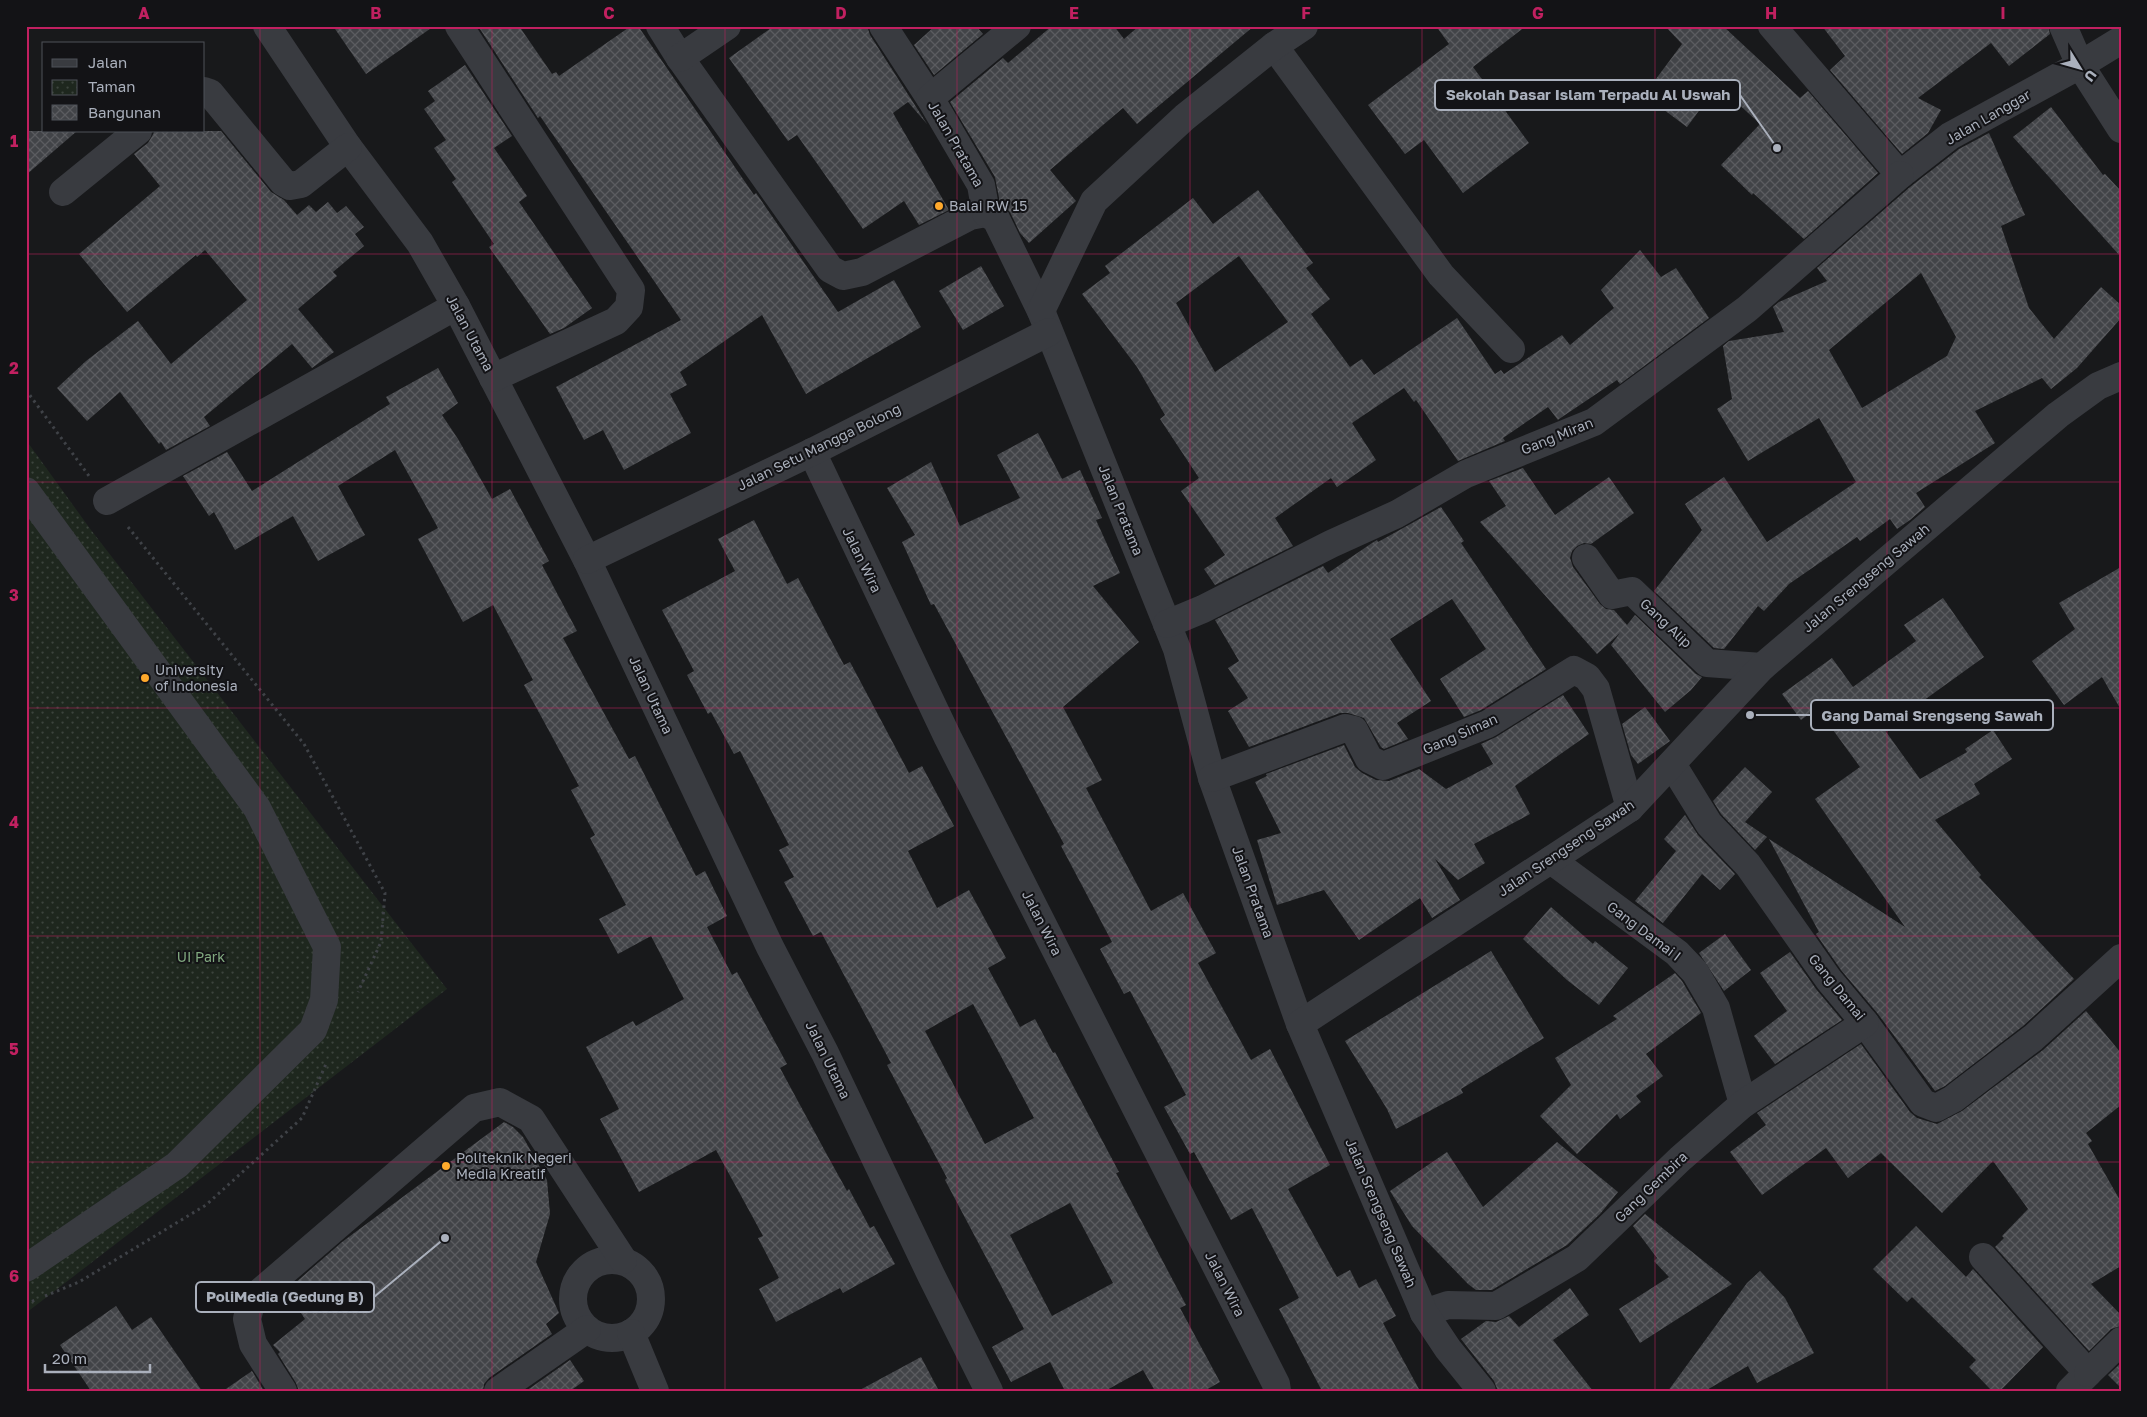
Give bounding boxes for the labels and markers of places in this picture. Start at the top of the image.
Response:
callout: Sekolah Dasar Islam Terpadu Al Uswah [1435,80,1740,110]
place label: Balai RW 15 [949,197,1027,214]
marker: Balai RW 15 [933,200,945,212]
place label: University of Indonesia [155,661,238,694]
marker: University of Indonesia [139,672,151,684]
callout: Gang Damai Srengseng Sawah [1811,700,2053,730]
place label: Politeknik Negeri Media Kreatif [456,1149,572,1182]
marker: Politeknik Negeri Media Kreatif [440,1160,452,1172]
callout: PoliMedia (Gedung B) [196,1282,374,1312]

